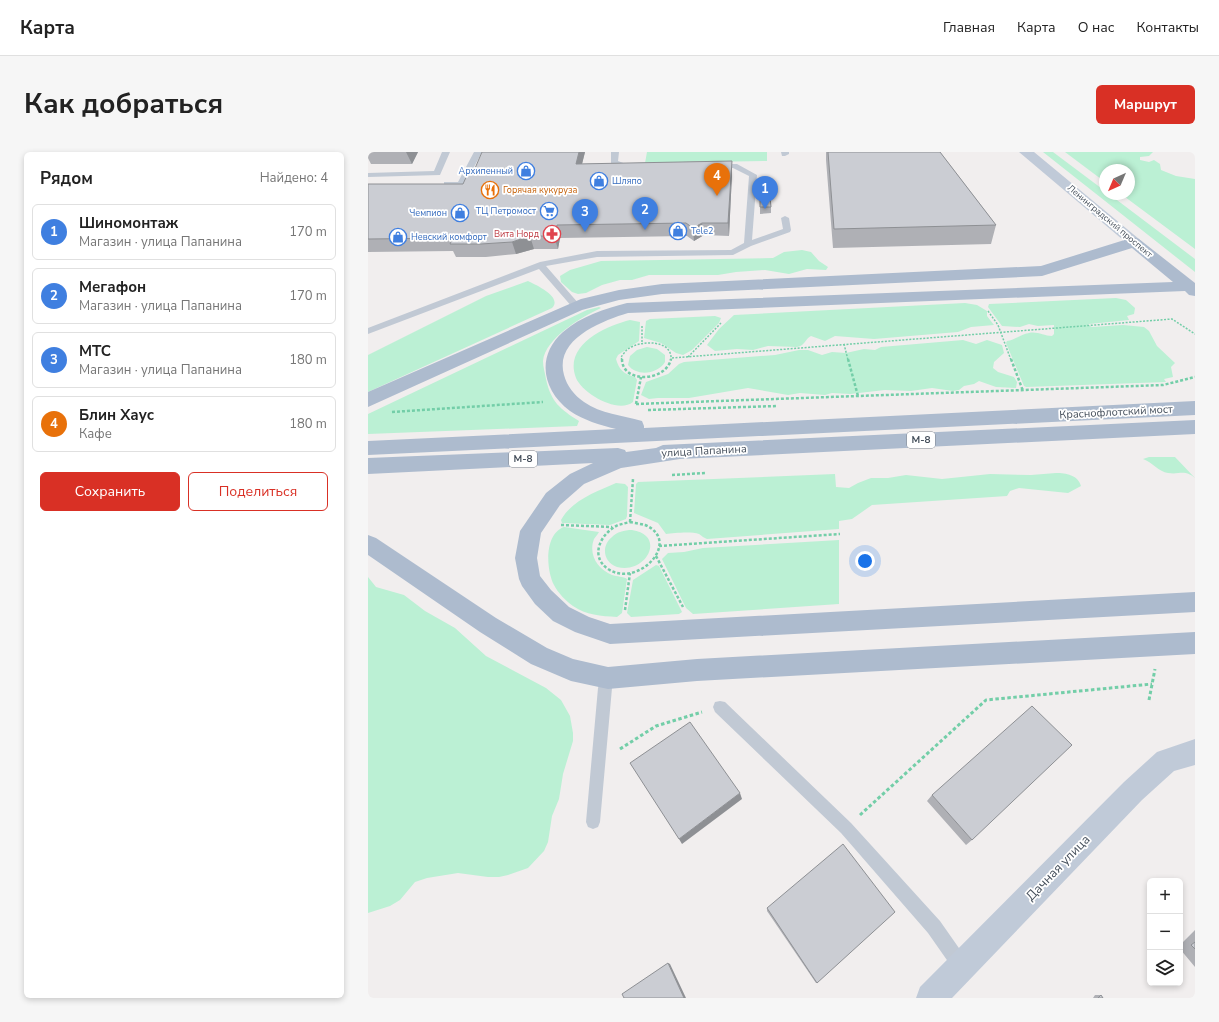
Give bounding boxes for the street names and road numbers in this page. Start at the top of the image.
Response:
street label: Ленинградский проспект [1065,182,1155,260]
street label: Краснофлотский мост [1059,402,1173,422]
road number: М-8 [907,432,935,448]
street label: улица Папанина [661,441,747,461]
road number: М-8 [509,451,537,467]
street label: Дачная улица [1022,831,1094,905]

